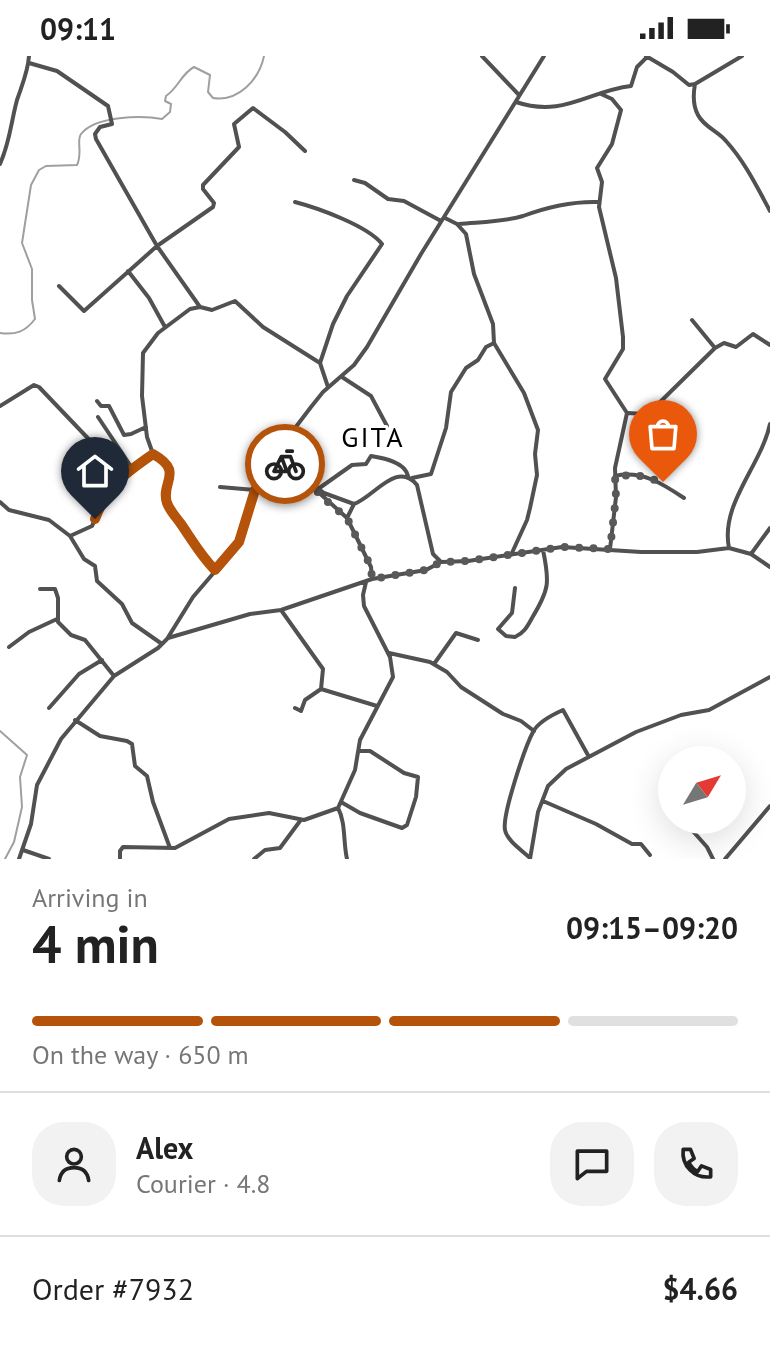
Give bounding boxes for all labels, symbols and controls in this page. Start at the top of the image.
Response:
text: 09:11 [40,9,116,48]
pin [629,400,697,482]
icon: bag [641,412,685,456]
district label: GITA [341,418,405,455]
courier [245,424,325,504]
pin [61,437,129,519]
icon: bike [263,442,307,486]
icon: home [73,449,117,493]
north arrow [658,746,746,834]
map controls [658,746,746,834]
text: Arriving in [32,881,148,914]
text: 09:15–09:20 [566,908,738,947]
text: 4 min [32,910,159,977]
text: On the way · 650 m [32,1038,249,1071]
button: person [32,1122,116,1206]
button: chat [550,1122,634,1206]
button: phone [654,1122,738,1206]
text: Alex [136,1128,193,1167]
text: Courier · 4.8 [136,1167,270,1200]
text: Order #7932 [32,1269,194,1308]
text: $4.66 [663,1269,738,1308]

